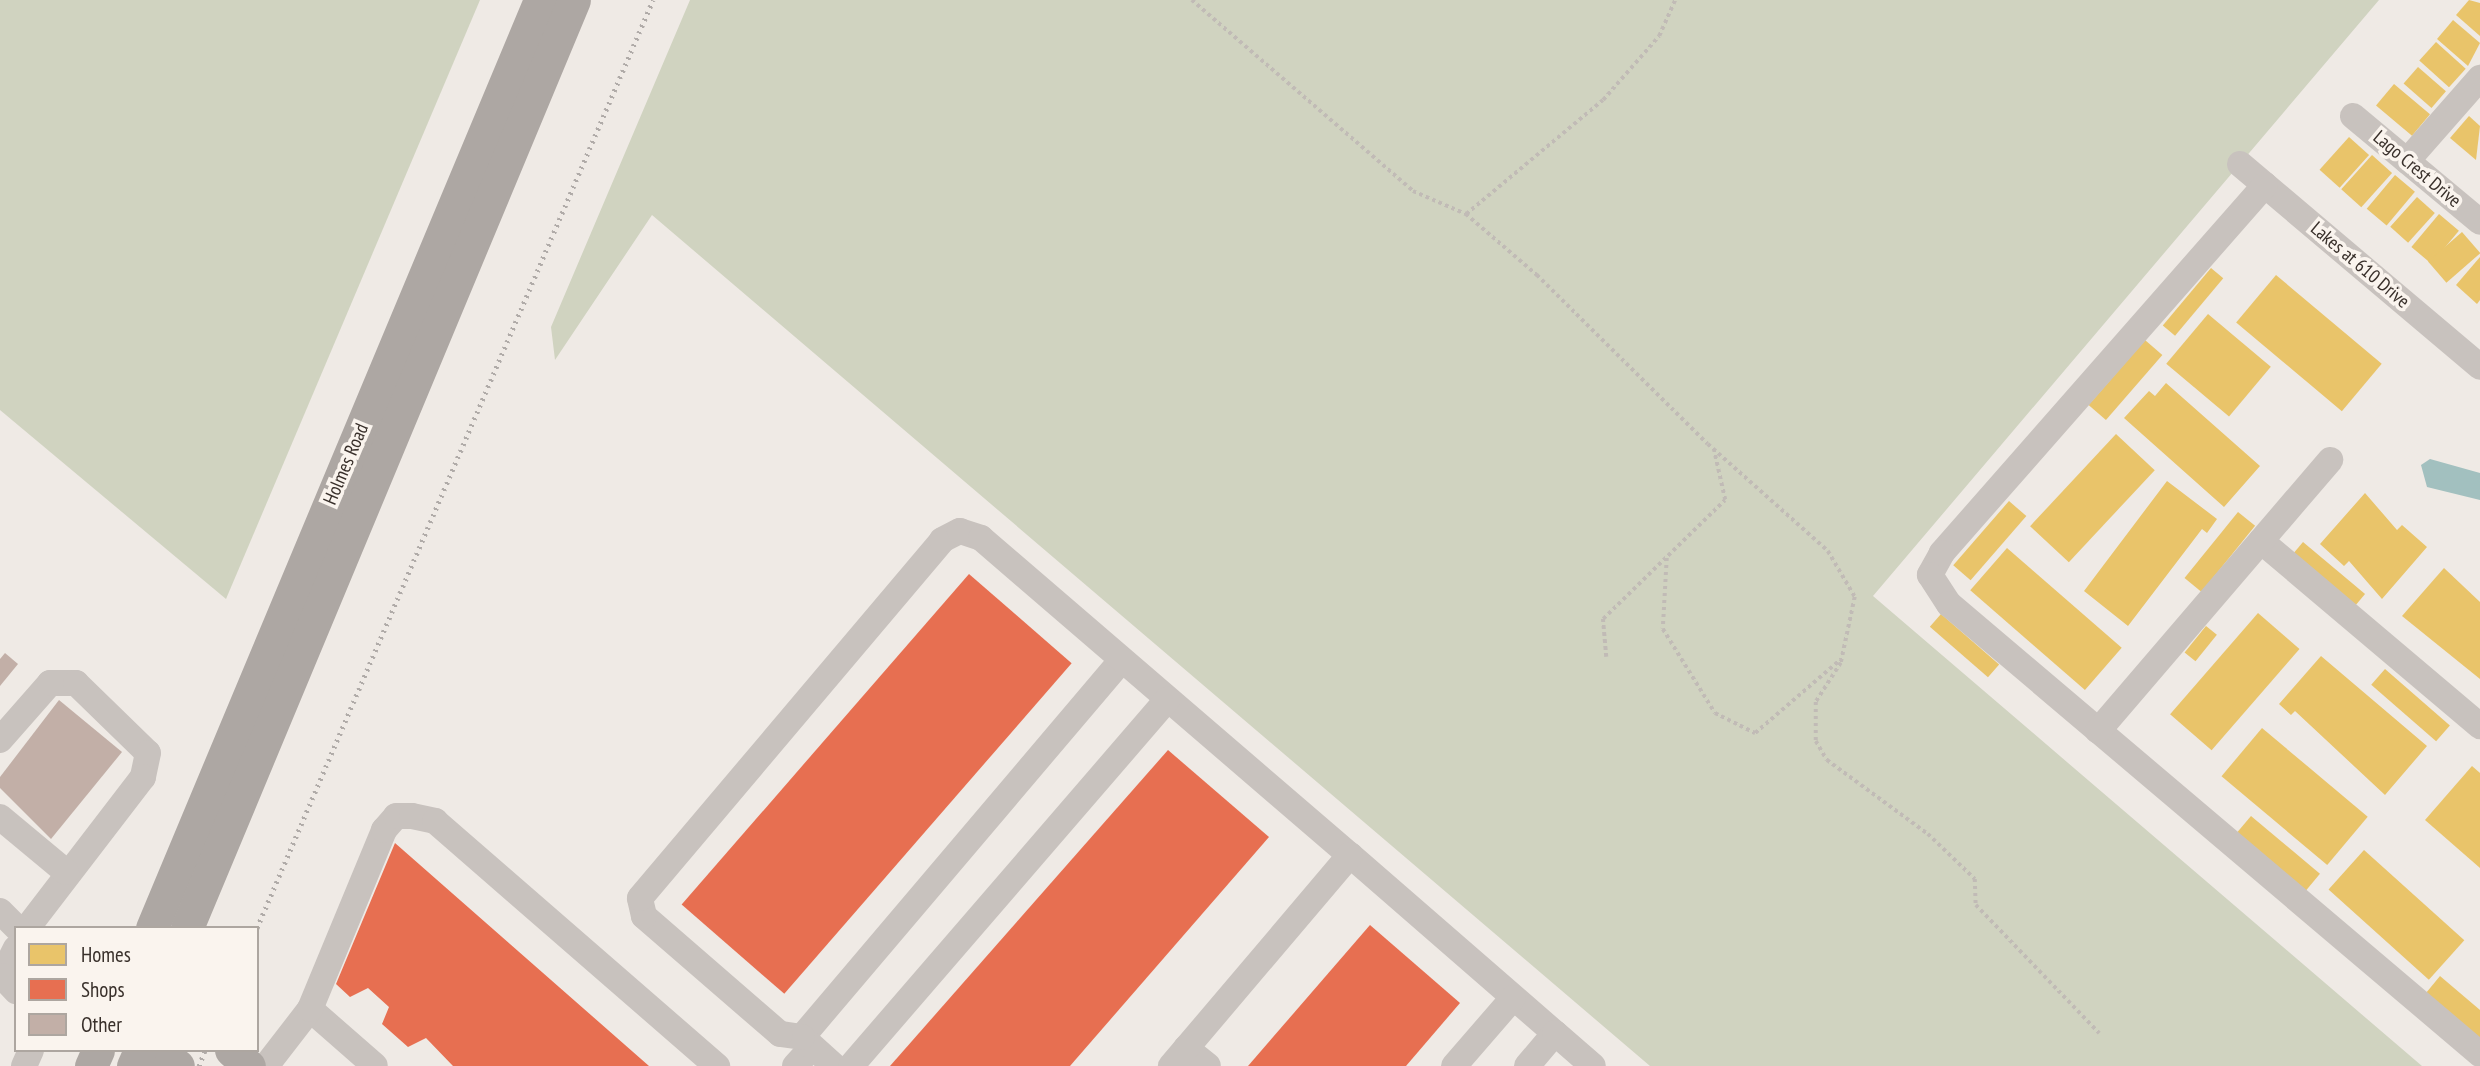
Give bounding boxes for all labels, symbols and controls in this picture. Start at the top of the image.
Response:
street label: Lago Crest Drive [2369,126,2465,212]
street label: Lakes at 610 Drive [2306,217,2414,313]
street label: Holmes Road [319,420,373,508]
legend [14,926,259,1052]
text: Homes [81,941,131,968]
text: Shops [81,976,125,1003]
text: Other [81,1011,122,1038]

